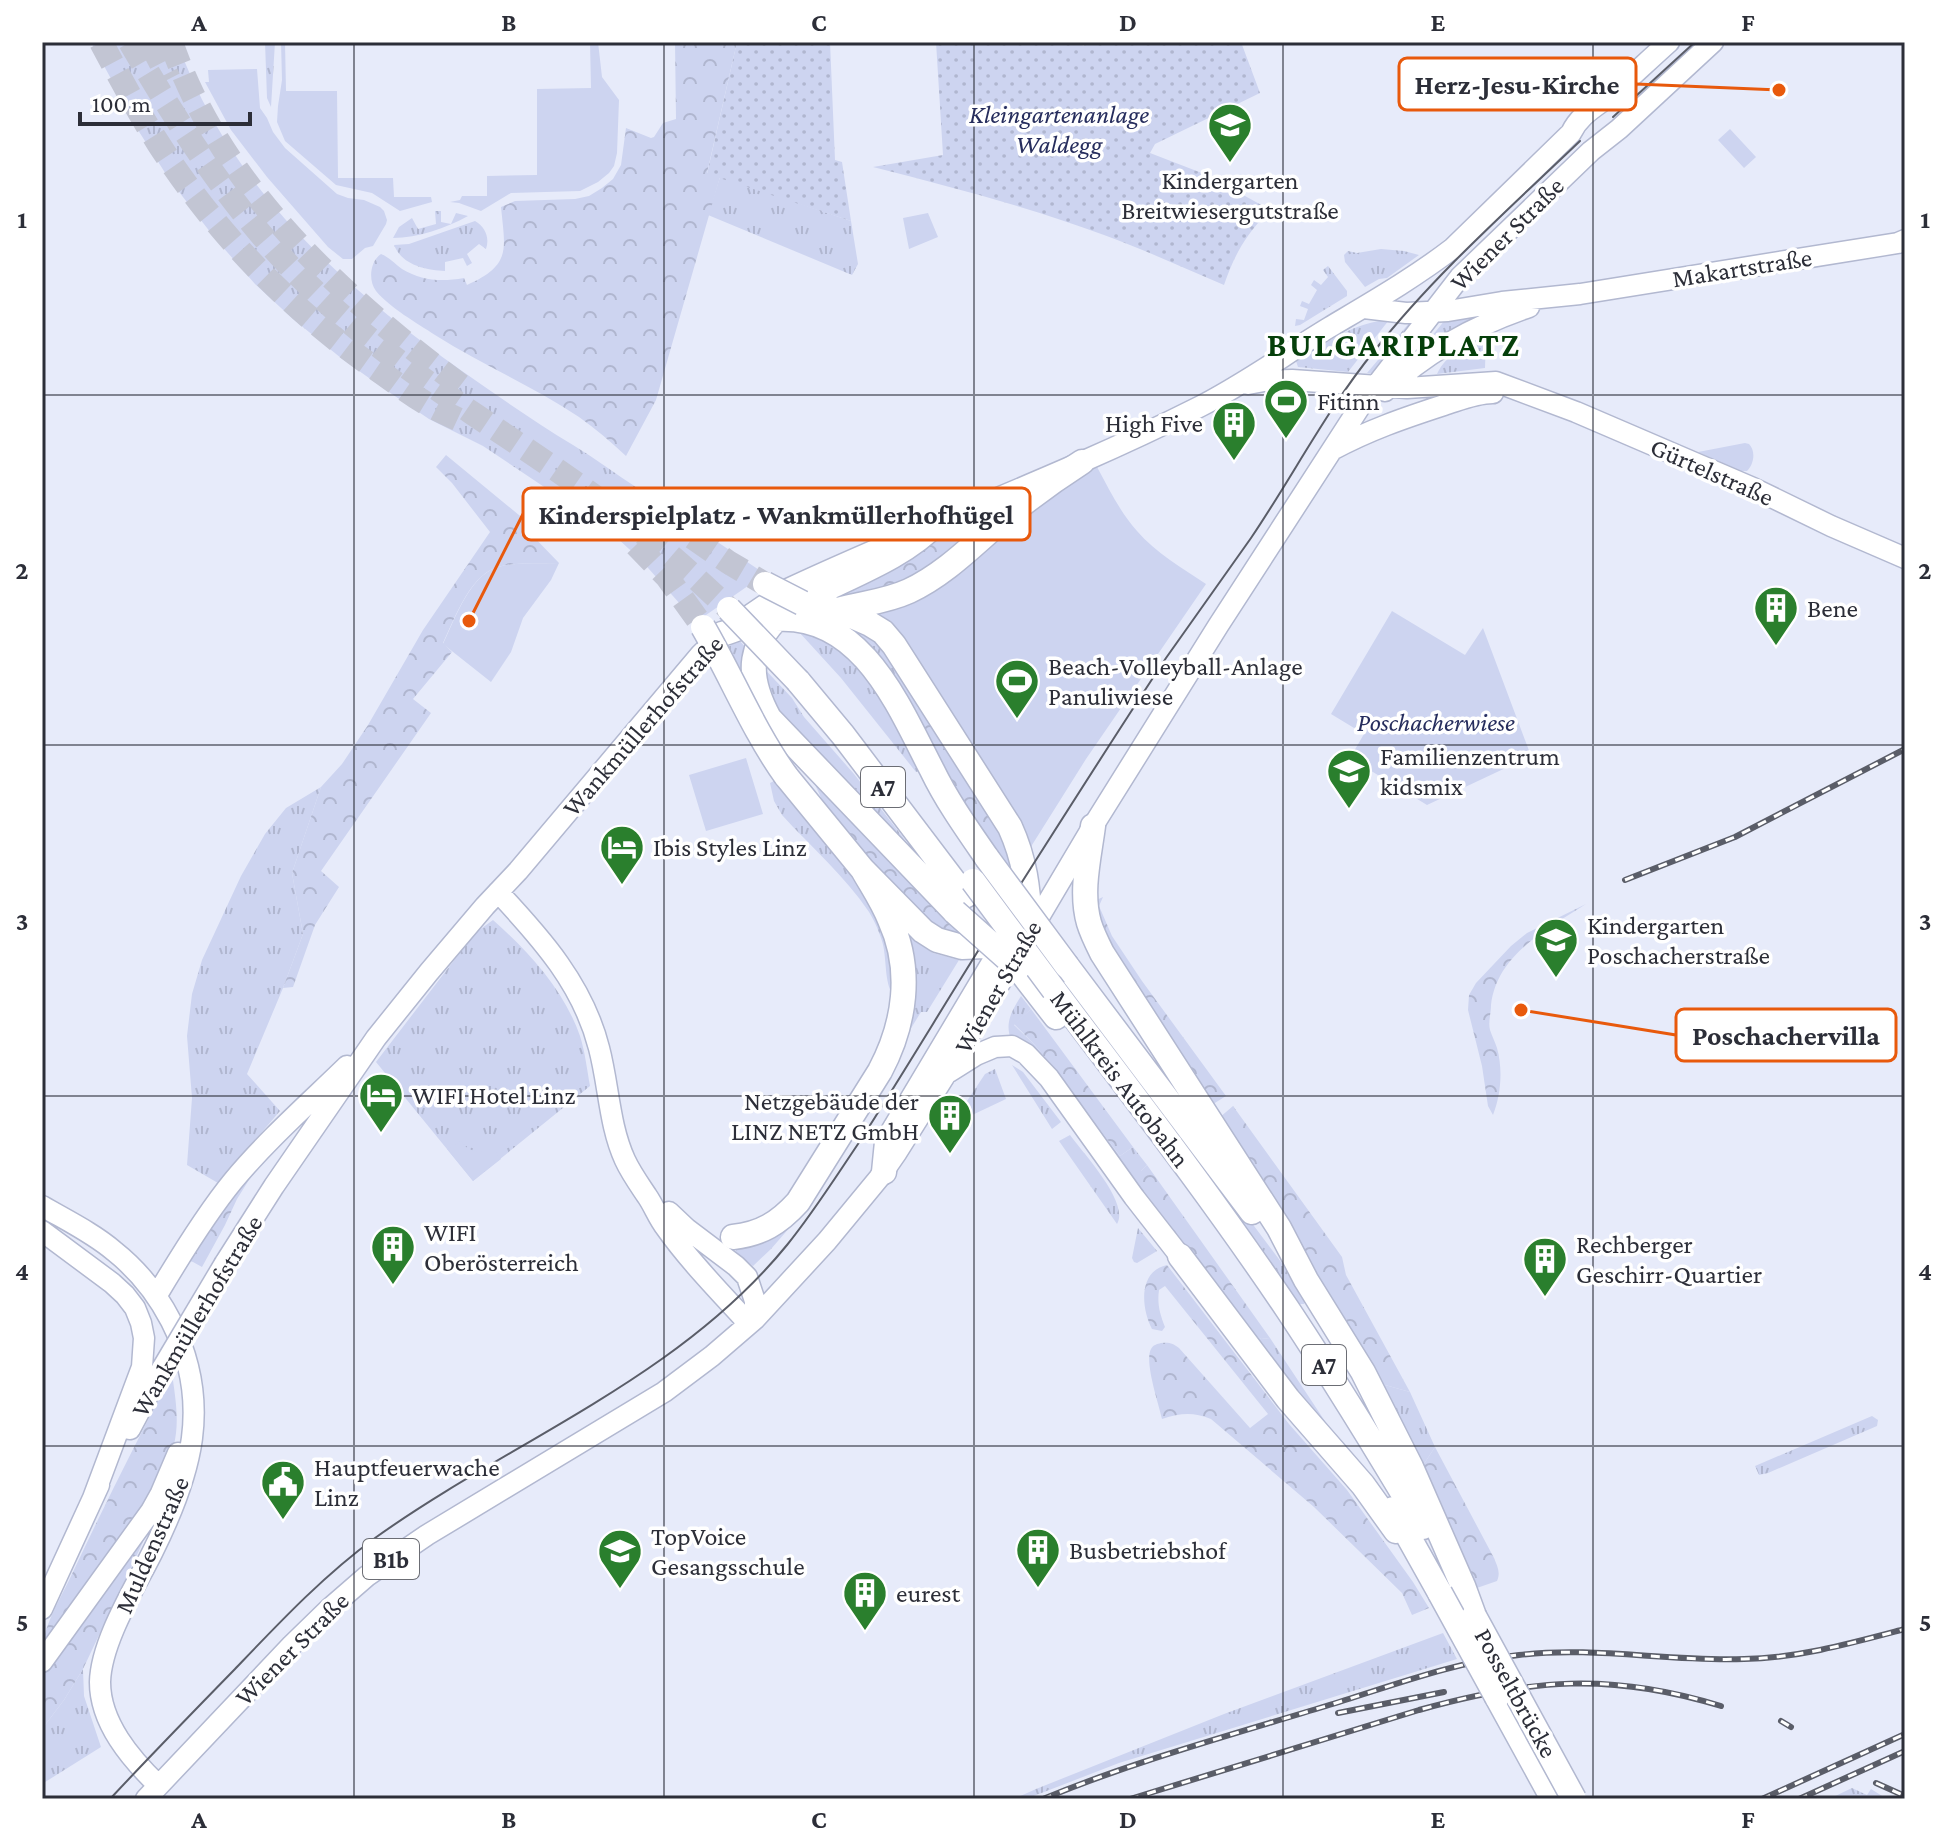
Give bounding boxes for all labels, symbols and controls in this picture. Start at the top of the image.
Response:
text: A [190,8,207,37]
text: B [501,8,517,37]
text: C [811,8,827,37]
text: D [1119,8,1137,37]
text: E [1431,8,1446,37]
text: F [1741,8,1755,37]
callout: Herz-Jesu-Kirche [1399,58,1636,110]
text: Herz-Jesu-Kirche [1415,69,1619,100]
scale bar [80,76,250,126]
text: 100 m [92,90,151,117]
park label: Kleingartenanlage Waldegg [969,100,1149,159]
school or university icon: Kindergarten Breitwiesergutstraße [1206,101,1254,164]
place label: Kindergarten Breitwiesergutstraße [1121,166,1339,225]
street label: Wiener Straße [1444,171,1570,297]
text: 1 [17,205,27,234]
text: 1 [1920,205,1930,234]
street label: Makartstraße [1670,243,1814,293]
district label: BULGARIPLATZ [1267,326,1521,363]
sports icon: Fitinn [1262,377,1310,440]
place label: Fitinn [1317,387,1380,416]
building icon: High Five [1210,399,1258,462]
place label: High Five [1105,409,1203,438]
street label: Gürtelstraße [1646,432,1778,512]
callout: Kinderspielplatz - Wankmüllerhofhügel [523,488,1030,540]
text: Kinderspielplatz - Wankmüllerhofhügel [538,499,1014,530]
text: 2 [15,556,29,585]
text: 2 [1918,556,1932,585]
building icon: Bene [1752,584,1800,647]
place label: Bene [1807,594,1858,623]
street label: Wankmüllerhofstraße [557,630,729,822]
place label: Beach-Volleyball-Anlage Panuliwiese [1048,652,1303,711]
sports icon: Beach-Volleyball-Anlage Panuliwiese [993,657,1041,720]
park label: Poschacherwiese [1357,708,1515,737]
place label: Familienzentrum kidsmix [1380,742,1560,801]
school or university icon: Familienzentrum kidsmix [1325,747,1373,810]
road number: A7 [861,767,905,807]
hotel icon: Ibis Styles Linz [598,823,646,886]
place label: Ibis Styles Linz [653,833,807,862]
text: 3 [16,907,28,936]
text: 3 [1919,907,1931,936]
place label: Kindergarten Poschacherstraße [1587,911,1770,970]
street label: Wiener Straße [948,915,1048,1059]
school or university icon: Kindergarten Poschacherstraße [1532,916,1580,979]
street label: Mühlkreis Autobahn [1044,985,1196,1173]
callout: Poschachervilla [1676,1009,1896,1061]
text: Poschachervilla [1692,1020,1880,1051]
hotel icon: WIFI Hotel Linz [357,1071,405,1134]
place label: WIFI Hotel Linz [412,1081,576,1110]
place label: Netzgebäude der LINZ NETZ GmbH [731,1087,919,1146]
building icon: Netzgebäude der LINZ NETZ GmbH [926,1092,974,1155]
street label: Wankmüllerhofstraße [125,1210,269,1422]
place label: WIFI Oberösterreich [424,1218,579,1277]
building icon: WIFI Oberösterreich [369,1223,417,1286]
place label: Rechberger Geschirr-Quartier [1576,1230,1762,1289]
building icon: Rechberger Geschirr-Quartier [1521,1235,1569,1298]
text: 4 [15,1257,29,1286]
text: 4 [1918,1257,1932,1286]
road number: A7 [1302,1345,1346,1385]
place label: Hauptfeuerwache Linz [314,1453,500,1512]
public building icon: Hauptfeuerwache Linz [259,1458,307,1521]
street label: Muldenstraße [109,1472,195,1618]
place label: TopVoice Gesangsschule [651,1522,805,1581]
building icon: Busbetriebshof [1014,1526,1062,1589]
school or university icon: TopVoice Gesangsschule [596,1527,644,1590]
place label: Busbetriebshof [1069,1536,1227,1565]
road number: B1b [363,1539,419,1579]
building icon: eurest [841,1569,889,1632]
place label: eurest [896,1579,961,1608]
street label: Wiener Straße [229,1586,355,1712]
text: 5 [16,1608,28,1637]
text: 5 [1919,1608,1931,1637]
street label: Posseltbrücke [1469,1623,1563,1763]
text: A [190,1805,207,1834]
text: B [501,1805,517,1834]
text: C [811,1805,827,1834]
text: D [1119,1805,1137,1834]
text: E [1431,1805,1446,1834]
text: F [1741,1805,1755,1834]

